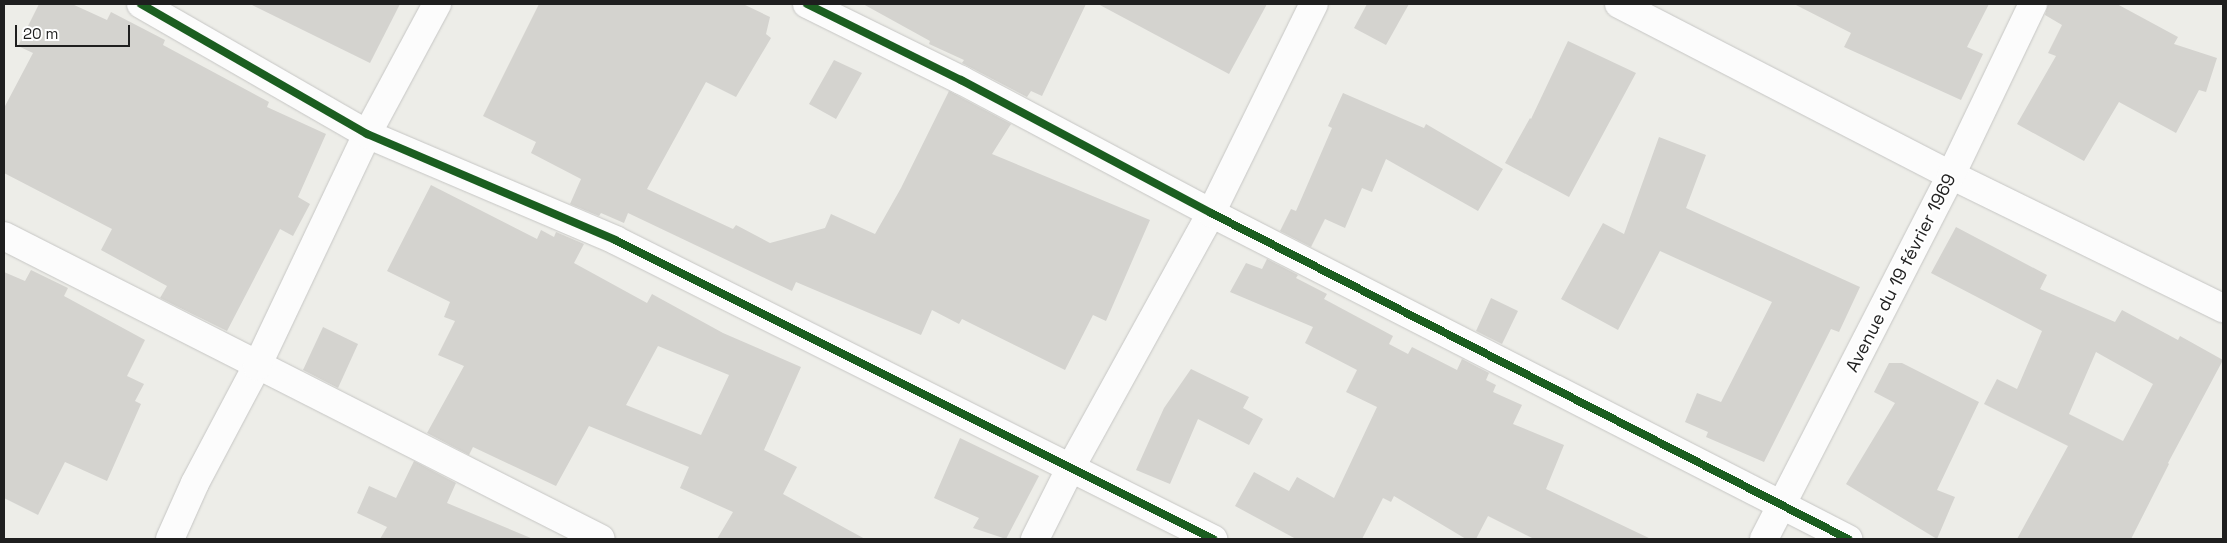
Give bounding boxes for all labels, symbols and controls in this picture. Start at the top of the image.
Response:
scale bar [18,15,132,47]
text: 20 m [23,24,58,43]
street label: Avenue du 19 février 1969 [1841,170,1961,376]

